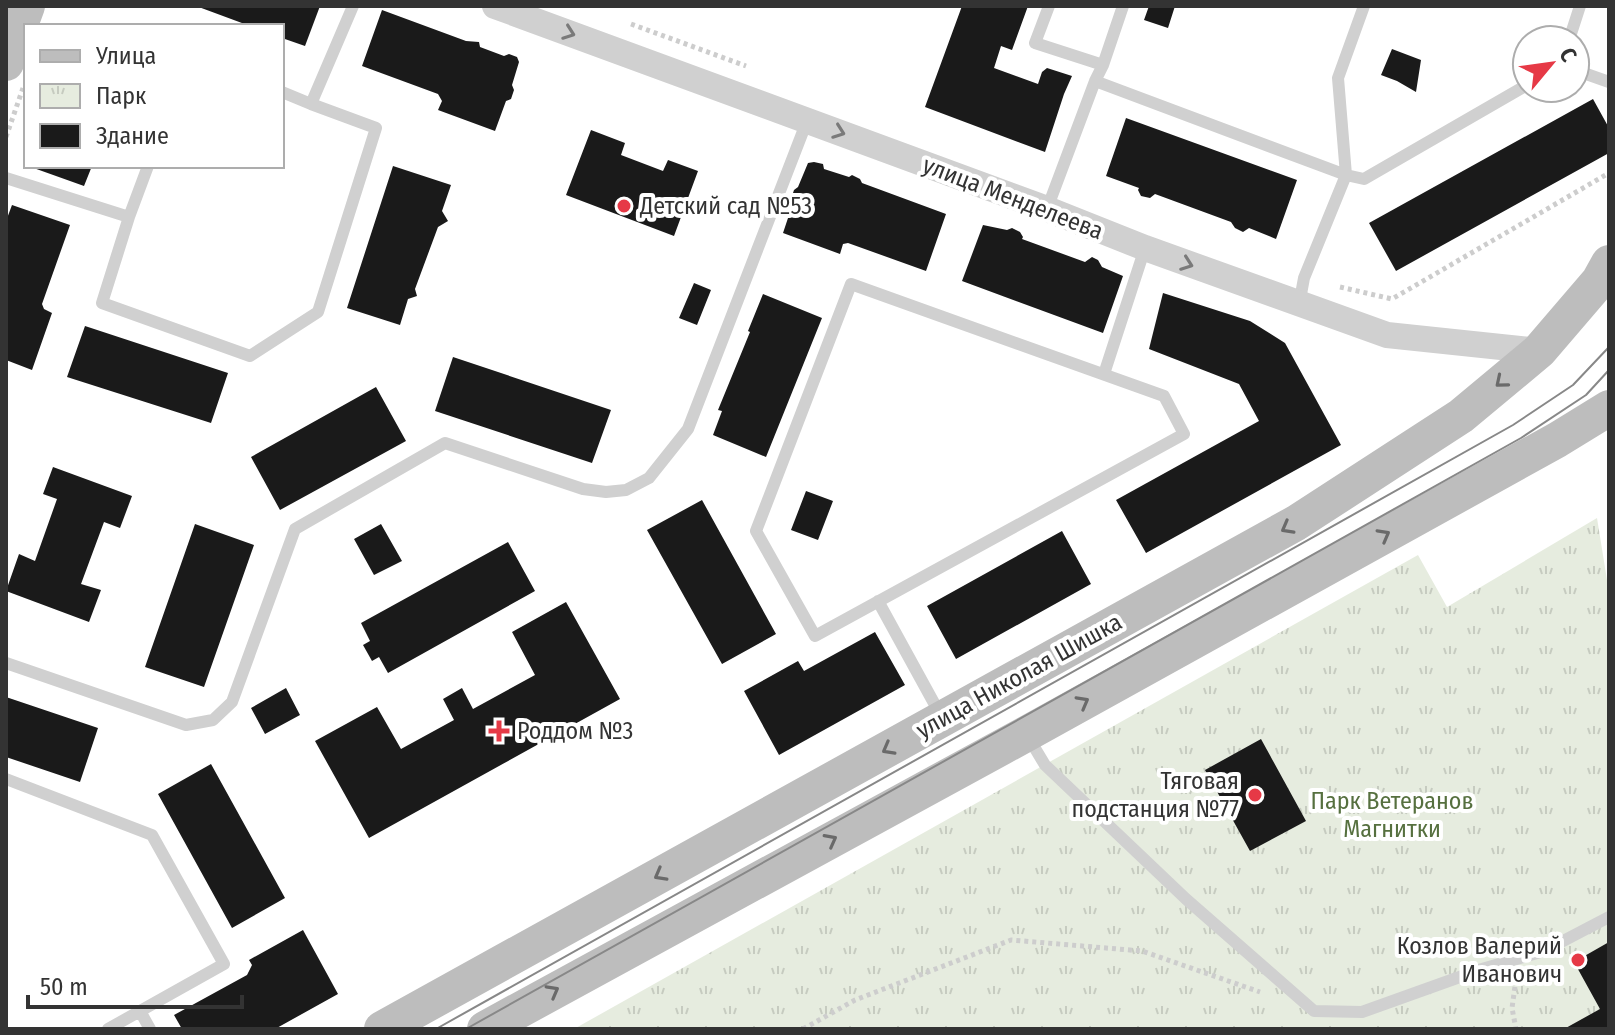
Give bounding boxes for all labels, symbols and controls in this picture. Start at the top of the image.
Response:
one-way arrow [561,23,575,39]
legend [24,24,284,168]
north arrow [1511,24,1591,104]
text: Улица [95,42,156,70]
text: С [1553,43,1583,67]
text: Парк [96,82,147,110]
text: Здание [96,122,169,150]
one-way arrow [831,123,845,139]
street label: улица Менделеева [919,151,1107,245]
place label: Детский сад №53 [639,192,812,220]
marker: Детский сад №53 [615,197,633,215]
one-way arrow [1179,254,1193,270]
one-way arrow [1496,372,1511,387]
one-way arrow [1281,518,1295,534]
one-way arrow [1376,530,1391,545]
street label: улица Николая Шишка [911,608,1127,744]
one-way arrow [1075,696,1089,712]
place label: Роддом №3 [517,717,633,745]
marker: Роддом №3 [488,720,510,742]
one-way arrow [882,739,896,755]
place label: Тяговая подстанция №77 [1072,767,1239,823]
marker: Тяговая подстанция №77 [1246,786,1264,804]
park label: Парк Ветеранов Магнитки [1310,787,1474,843]
one-way arrow [822,834,837,849]
one-way arrow [655,865,669,881]
place label: Козлов Валерий Иванович [1397,932,1562,988]
marker: Козлов Валерий Иванович [1569,951,1587,969]
scale bar [28,959,242,1009]
text: 50 m [40,973,88,1001]
one-way arrow [545,986,560,1001]

